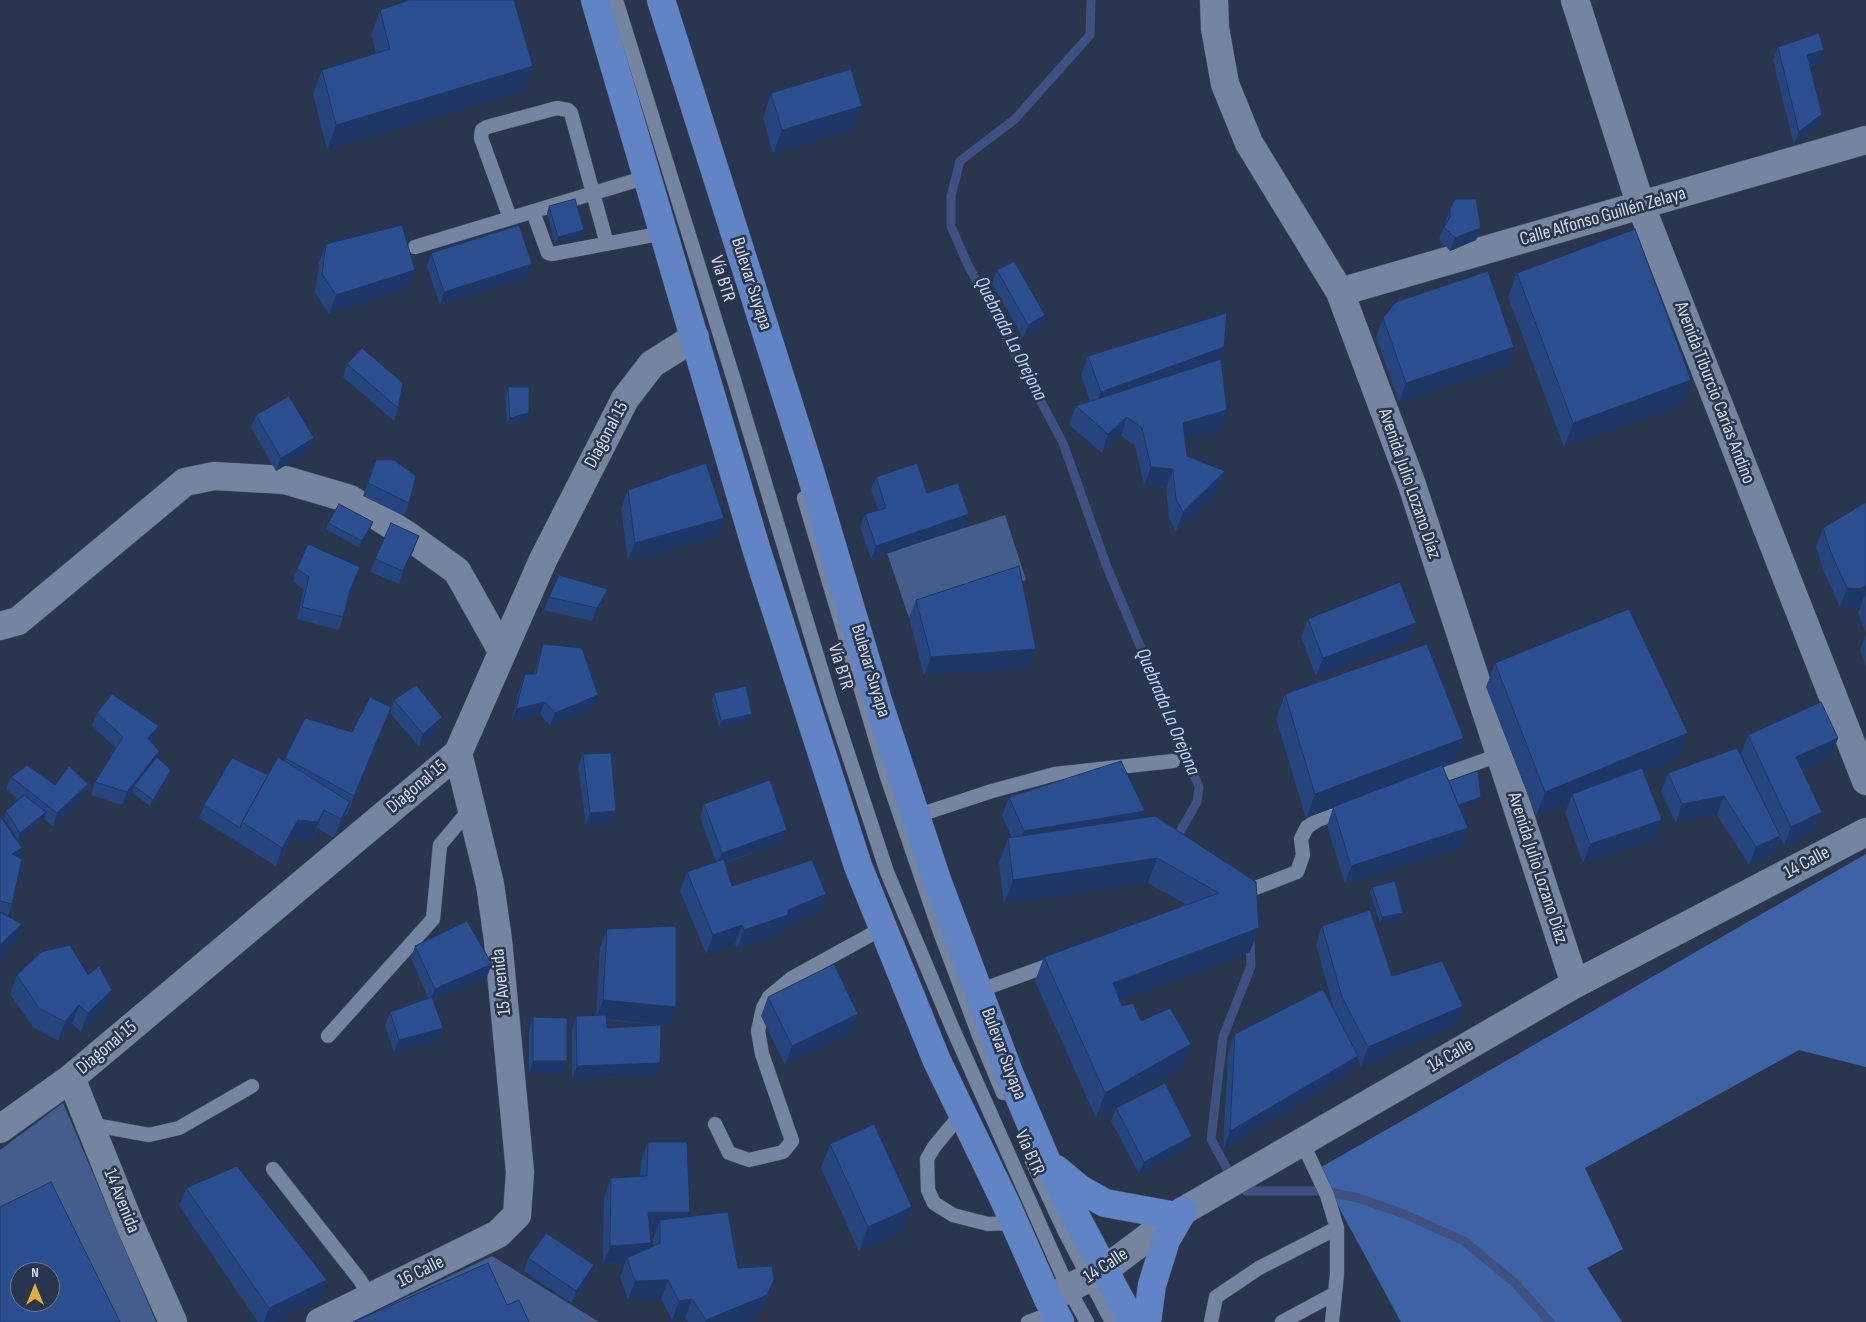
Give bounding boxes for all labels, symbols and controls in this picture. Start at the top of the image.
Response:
street label: Calle Alfonso Guillén Zelaya [1517,182,1689,252]
street label: Bulevar Suyapa [725,235,777,333]
street label: Vía BTR [704,253,740,305]
water label: Quebrada La Orejona [968,273,1052,405]
street label: Avenida Tiburcio Carías Andino [1669,299,1759,487]
street label: Diagonal 15 [580,398,634,472]
street label: Avenida Julio Lozano Díaz [1373,406,1445,562]
street label: Bulevar Suyapa [845,622,895,720]
street label: Vía BTR [822,641,858,693]
water label: Quebrada La Orejona [1129,645,1205,779]
street label: Diagonal 15 [382,755,452,819]
street label: Avenida Julio Lozano Díaz [1502,790,1572,946]
street label: 14 Calle [1780,842,1834,884]
street label: 15 Avenida [487,948,517,1016]
street label: Bulevar Suyapa [975,1005,1031,1103]
street label: Diagonal 15 [72,1016,142,1080]
street label: 14 Calle [1424,1034,1478,1078]
street label: Vía BTR [1009,1127,1049,1179]
street label: 14 Avenida [98,1166,144,1236]
street label: 14 Calle [1079,1243,1133,1289]
street label: 16 Calle [394,1251,448,1293]
north arrow [10,1262,60,1312]
text: N [31,1264,39,1281]

